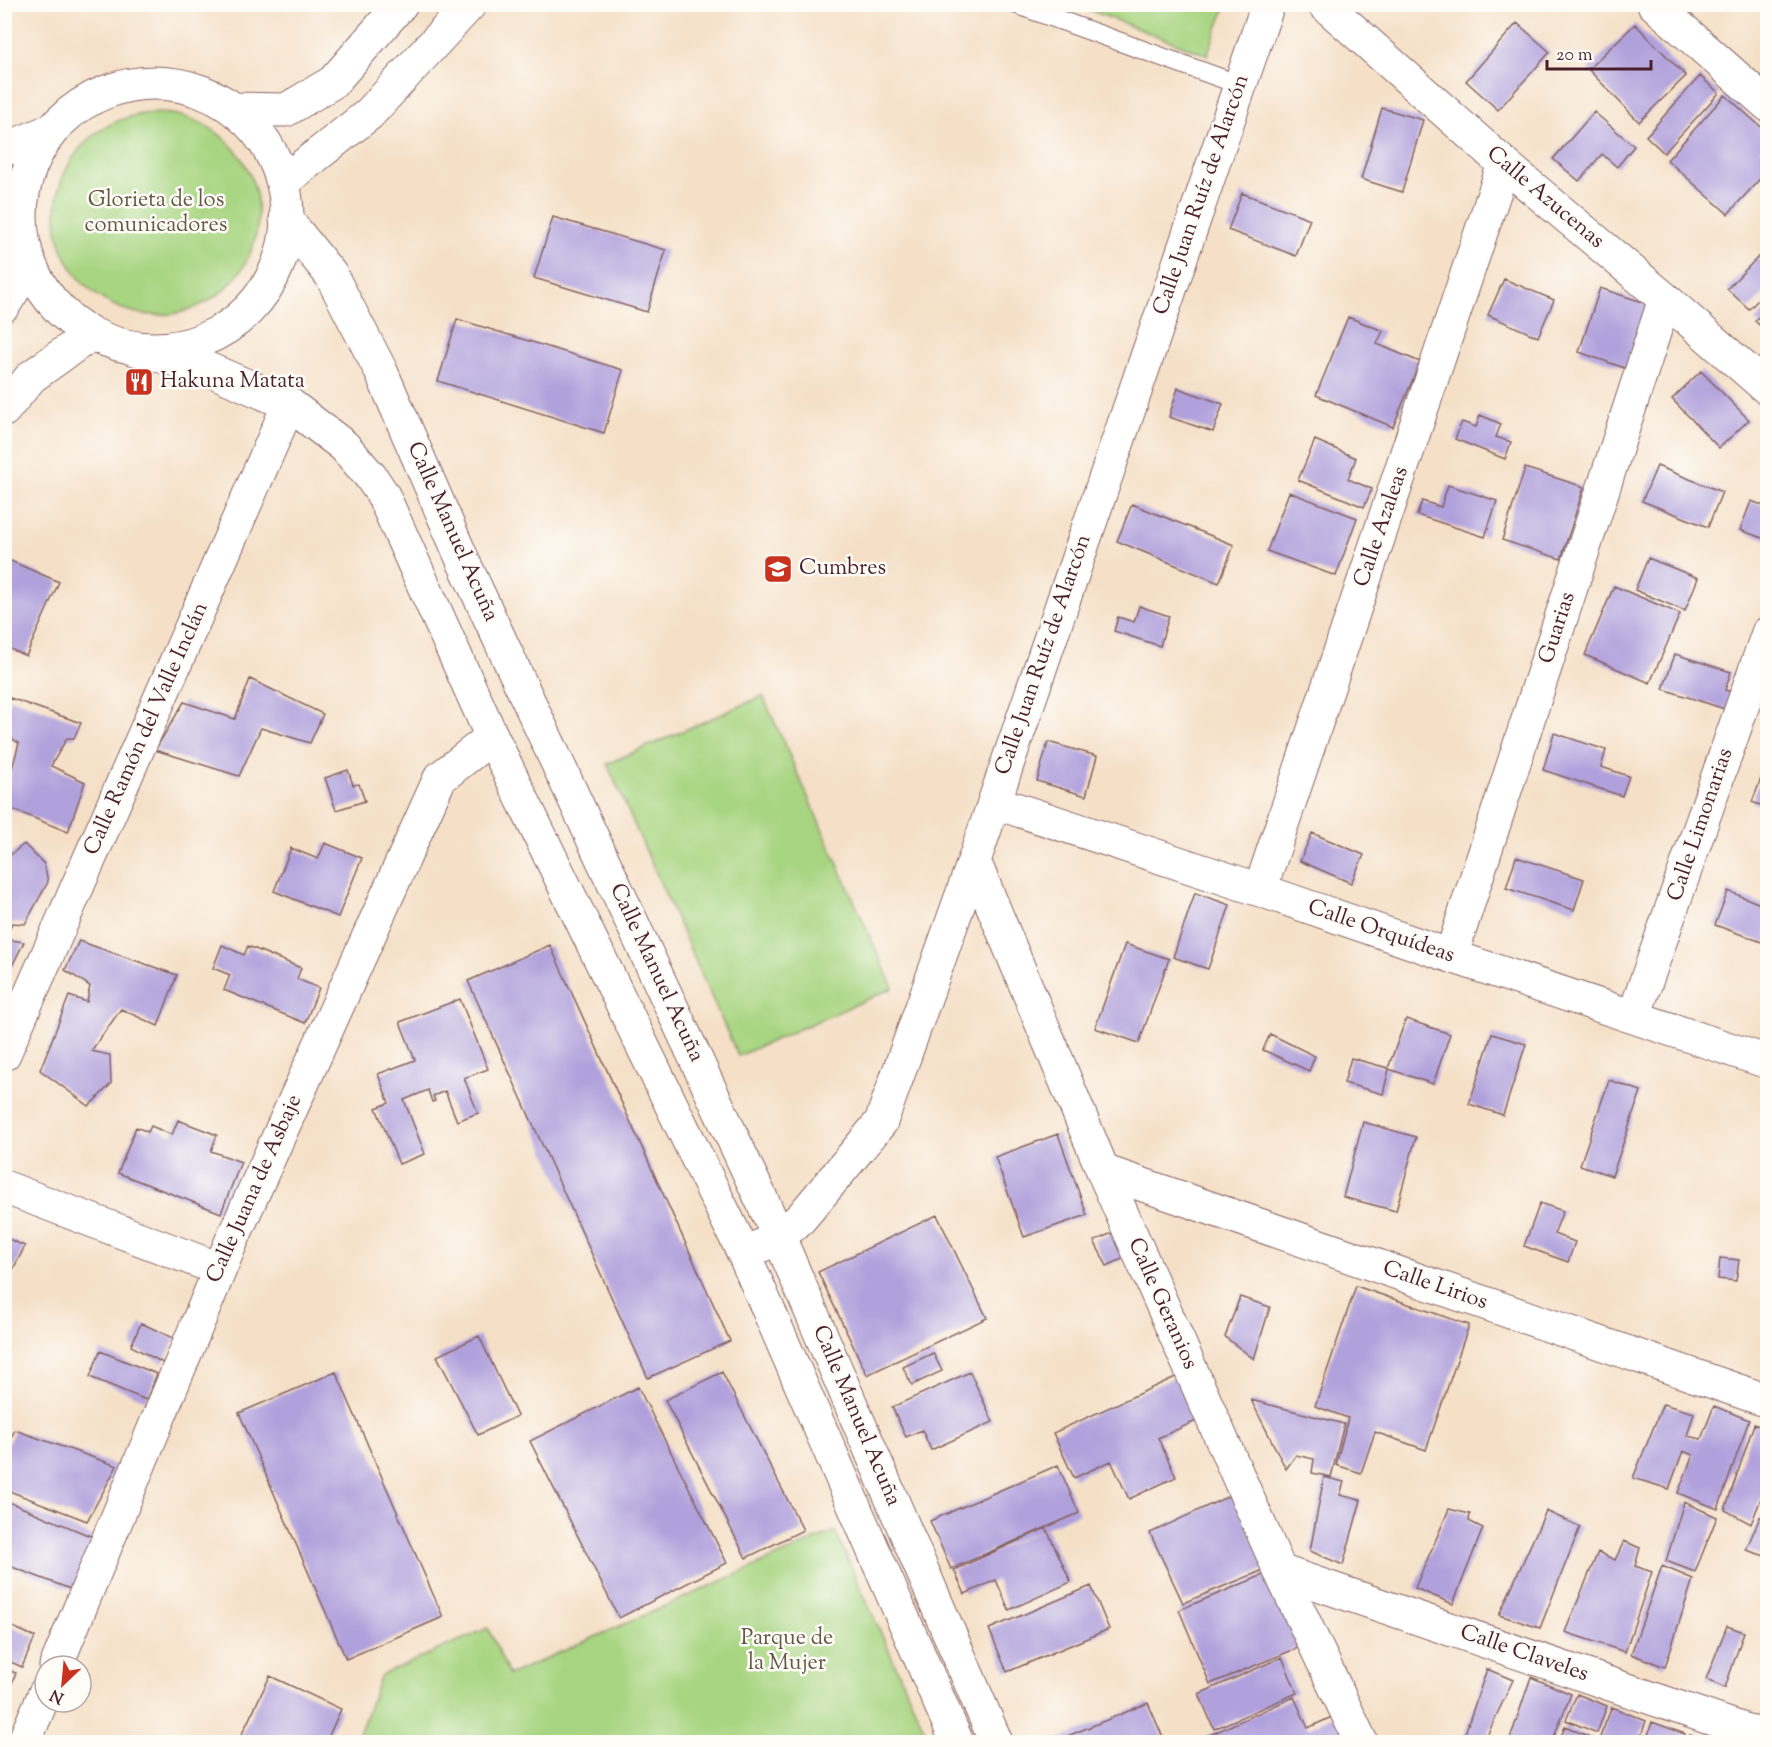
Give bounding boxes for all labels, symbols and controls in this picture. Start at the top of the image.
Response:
scale bar [1547,33,1650,71]
text: 20 m [1556,43,1593,69]
street label: Calle Juan Ruíz de Alarcón [1146,70,1258,320]
street label: Calle Azucenas [1479,139,1611,257]
park label: Glorieta de los comunicadores [85,185,227,242]
restaurant icon: Hakuna Matata [123,366,155,398]
place label: Hakuna Matata [160,366,305,398]
street label: Calle Manuel Acuña [398,437,506,627]
street label: Calle Azaleas [1346,462,1418,592]
street label: Calle Juan Ruíz de Alarcón [988,530,1100,780]
school or university icon: Cumbres [762,553,794,585]
place label: Cumbres [799,553,886,585]
street label: Guarias [1531,588,1585,668]
street label: Calle Ramón del Valle Inclán [77,597,217,861]
street label: Calle Limonarias [1660,744,1742,906]
street label: Calle Manuel Acuña [601,878,711,1068]
street label: Calle Orquídeas [1303,892,1459,972]
street label: Calle Juana de Asbaje [199,1090,311,1288]
street label: Calle Geranios [1119,1233,1205,1375]
street label: Calle Lirios [1378,1253,1492,1319]
street label: Calle Manuel Acuña [803,1321,909,1511]
street label: Calle Claveles [1455,1617,1593,1691]
park label: Parque de la Mujer [741,1623,833,1680]
north arrow [33,1654,93,1714]
text: N [47,1682,68,1708]

